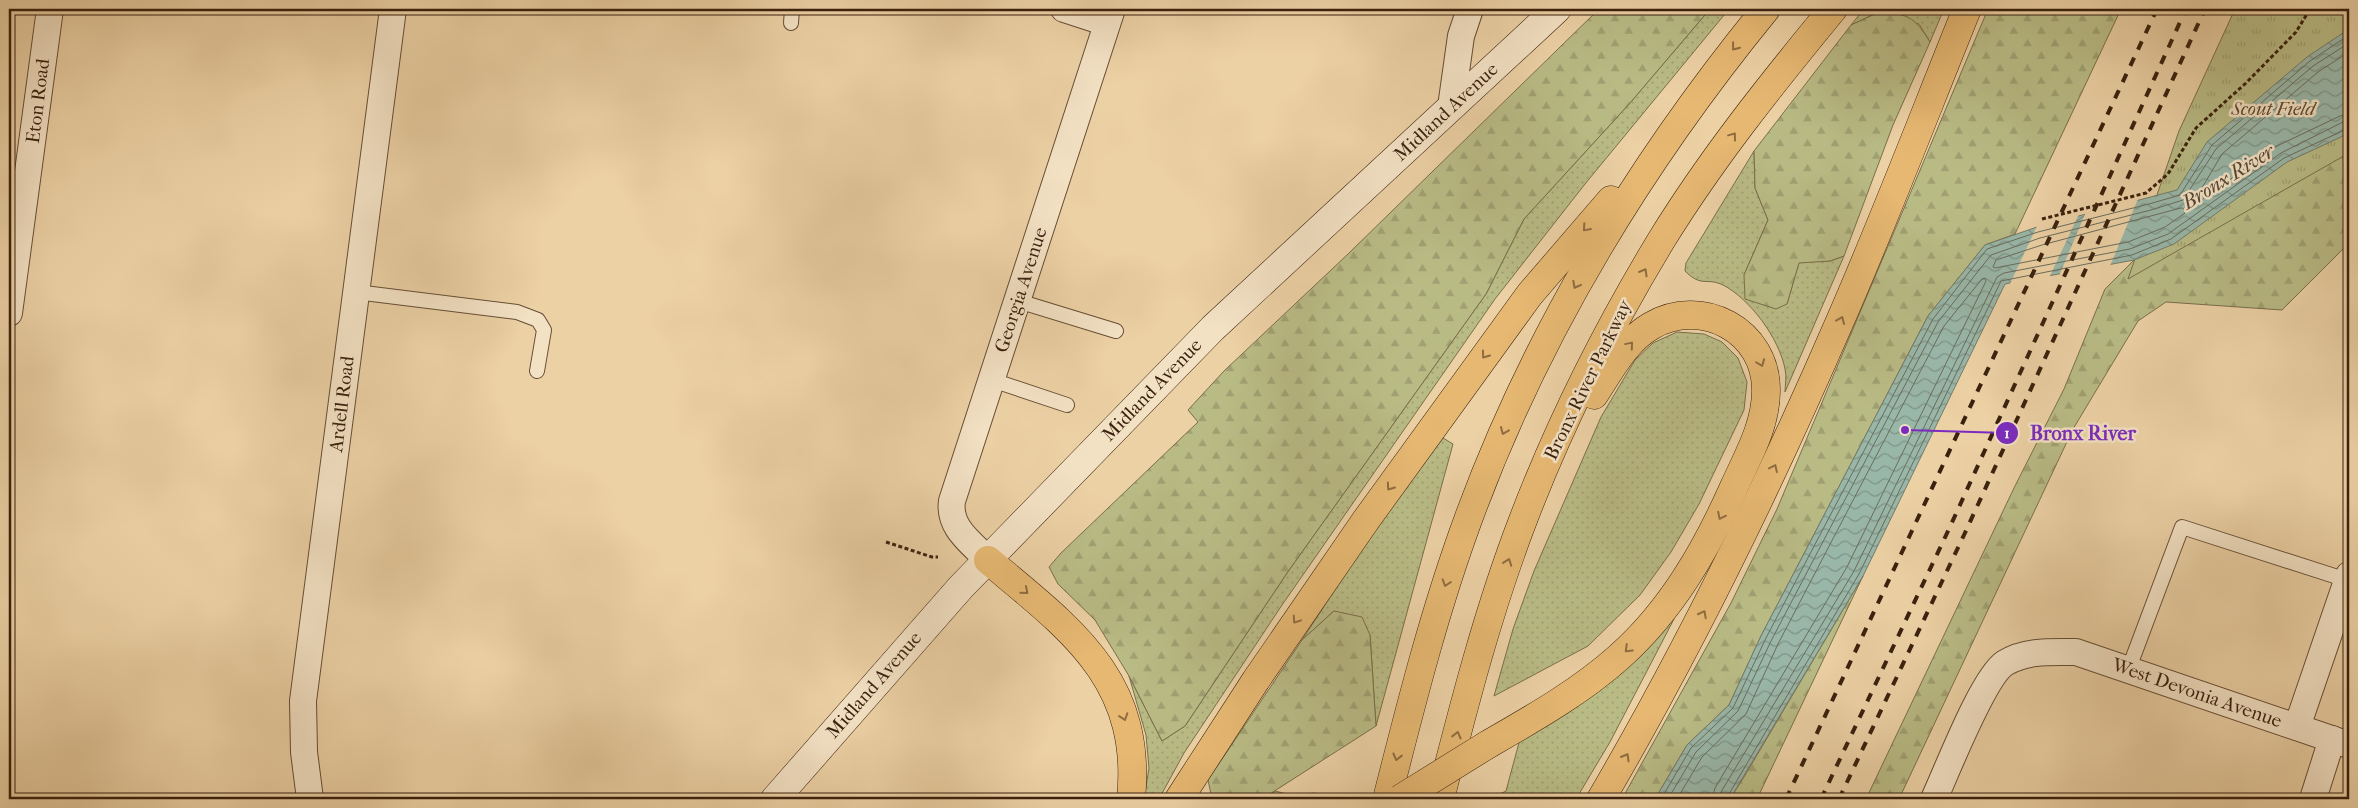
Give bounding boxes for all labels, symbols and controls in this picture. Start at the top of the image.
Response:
one-way arrow [1733,41,1741,50]
street label: Eton Road [22,57,54,145]
street label: Midland Avenue [1390,58,1502,166]
park label: Scout Field [2230,98,2317,120]
one-way arrow [1727,133,1735,142]
water label: Bronx River [2177,139,2280,215]
one-way arrow [1583,223,1592,232]
street label: Georgia Avenue [990,225,1052,355]
one-way arrow [1637,268,1647,277]
one-way arrow [1572,280,1582,289]
street label: Bronx River Parkway [1540,296,1637,463]
one-way arrow [1834,316,1845,325]
street label: Midland Avenue [1098,334,1206,446]
one-way arrow [1624,341,1633,350]
one-way arrow [1483,349,1491,358]
street label: Ardell Road [325,354,359,454]
one-way arrow [1755,359,1765,367]
callout: Bronx River [1995,416,2146,451]
text: Bronx River [2030,422,2136,445]
text: 1 [2004,424,2010,442]
one-way arrow [1500,426,1511,435]
one-way arrow [1768,464,1779,473]
one-way arrow [1387,481,1396,491]
one-way arrow [1716,511,1727,520]
one-way arrow [1502,559,1512,567]
one-way arrow [1442,578,1452,587]
one-way arrow [1020,585,1029,594]
one-way arrow [1697,610,1707,619]
one-way arrow [1293,615,1303,624]
street label: Midland Avenue [822,627,926,743]
one-way arrow [1625,643,1634,652]
street label: West Devonia Avenue [2108,653,2285,732]
one-way arrow [1119,712,1129,720]
one-way arrow [1451,731,1462,739]
one-way arrow [1393,752,1403,760]
one-way arrow [1619,754,1629,763]

